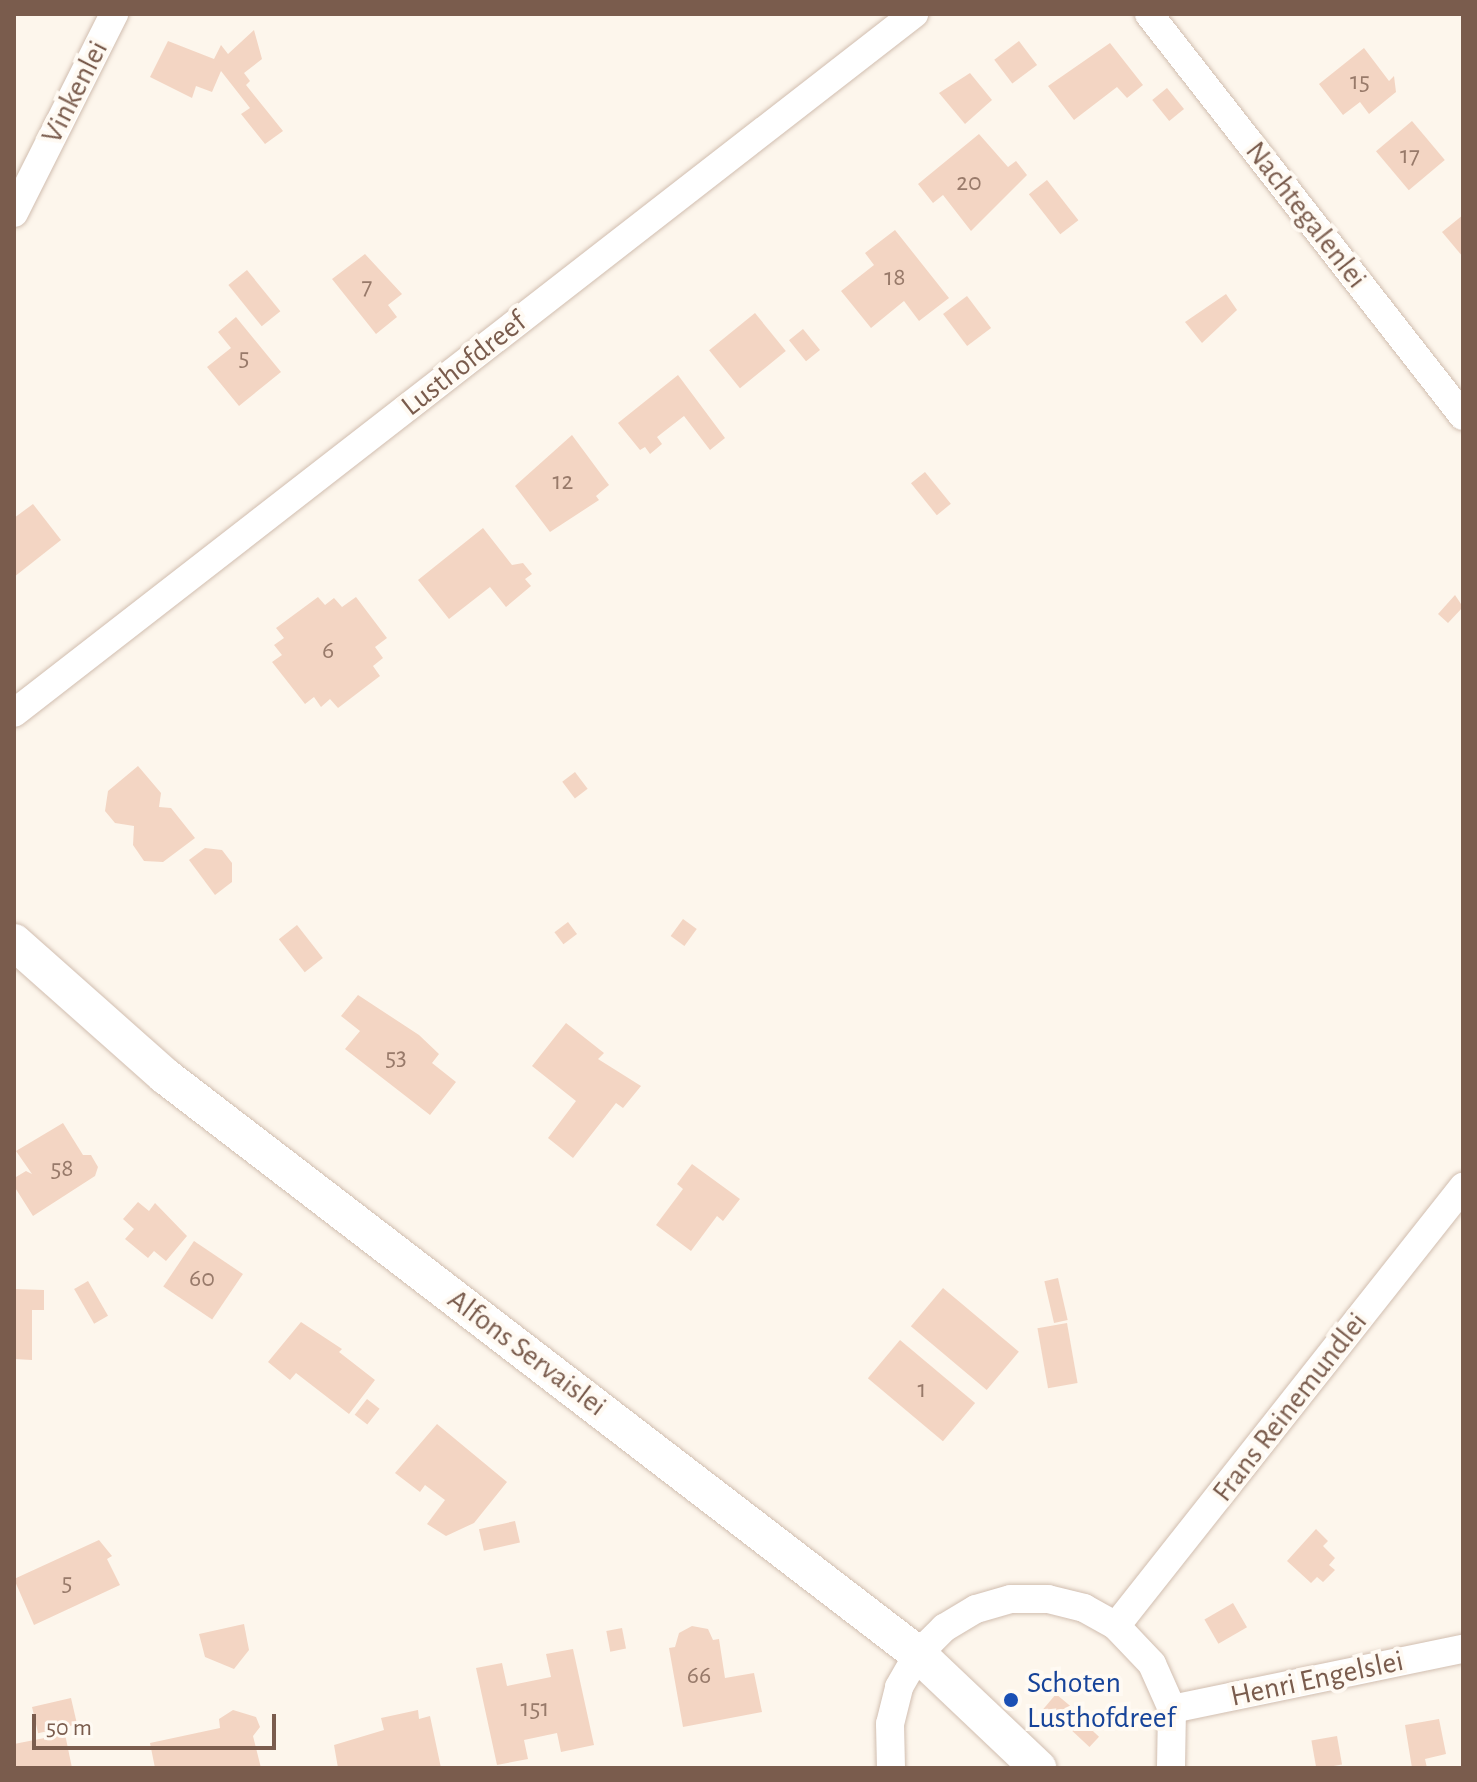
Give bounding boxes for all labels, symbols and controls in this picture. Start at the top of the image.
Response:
street label: Vinkenlei [34,35,116,149]
house number: 15 [1350,66,1370,98]
street label: Nachtegalenlei [1237,134,1375,296]
house number: 17 [1400,140,1420,172]
house number: 20 [956,167,982,199]
house number: 18 [884,262,906,294]
house number: 7 [362,271,372,303]
street label: Lusthofdreef [394,304,534,424]
house number: 5 [239,342,249,374]
house number: 12 [553,466,573,498]
house number: 6 [322,635,334,667]
house number: 53 [385,1042,407,1074]
house number: 58 [50,1153,74,1185]
house number: 60 [189,1263,215,1295]
street label: Alfons Servaislei [440,1282,614,1424]
street label: Frans Reinemundlei [1205,1305,1375,1509]
house number: 1 [918,1374,926,1406]
house number: 5 [62,1567,72,1599]
street label: Henri Engelslei [1227,1643,1407,1715]
house number: 66 [687,1660,711,1692]
place label: Schoten Lusthofdreef [1027,1665,1176,1736]
marker: Schoten Lusthofdreef [1002,1691,1020,1709]
house number: 151 [521,1693,549,1725]
scale bar [36,1698,280,1748]
text: 50 m [46,1716,92,1740]

